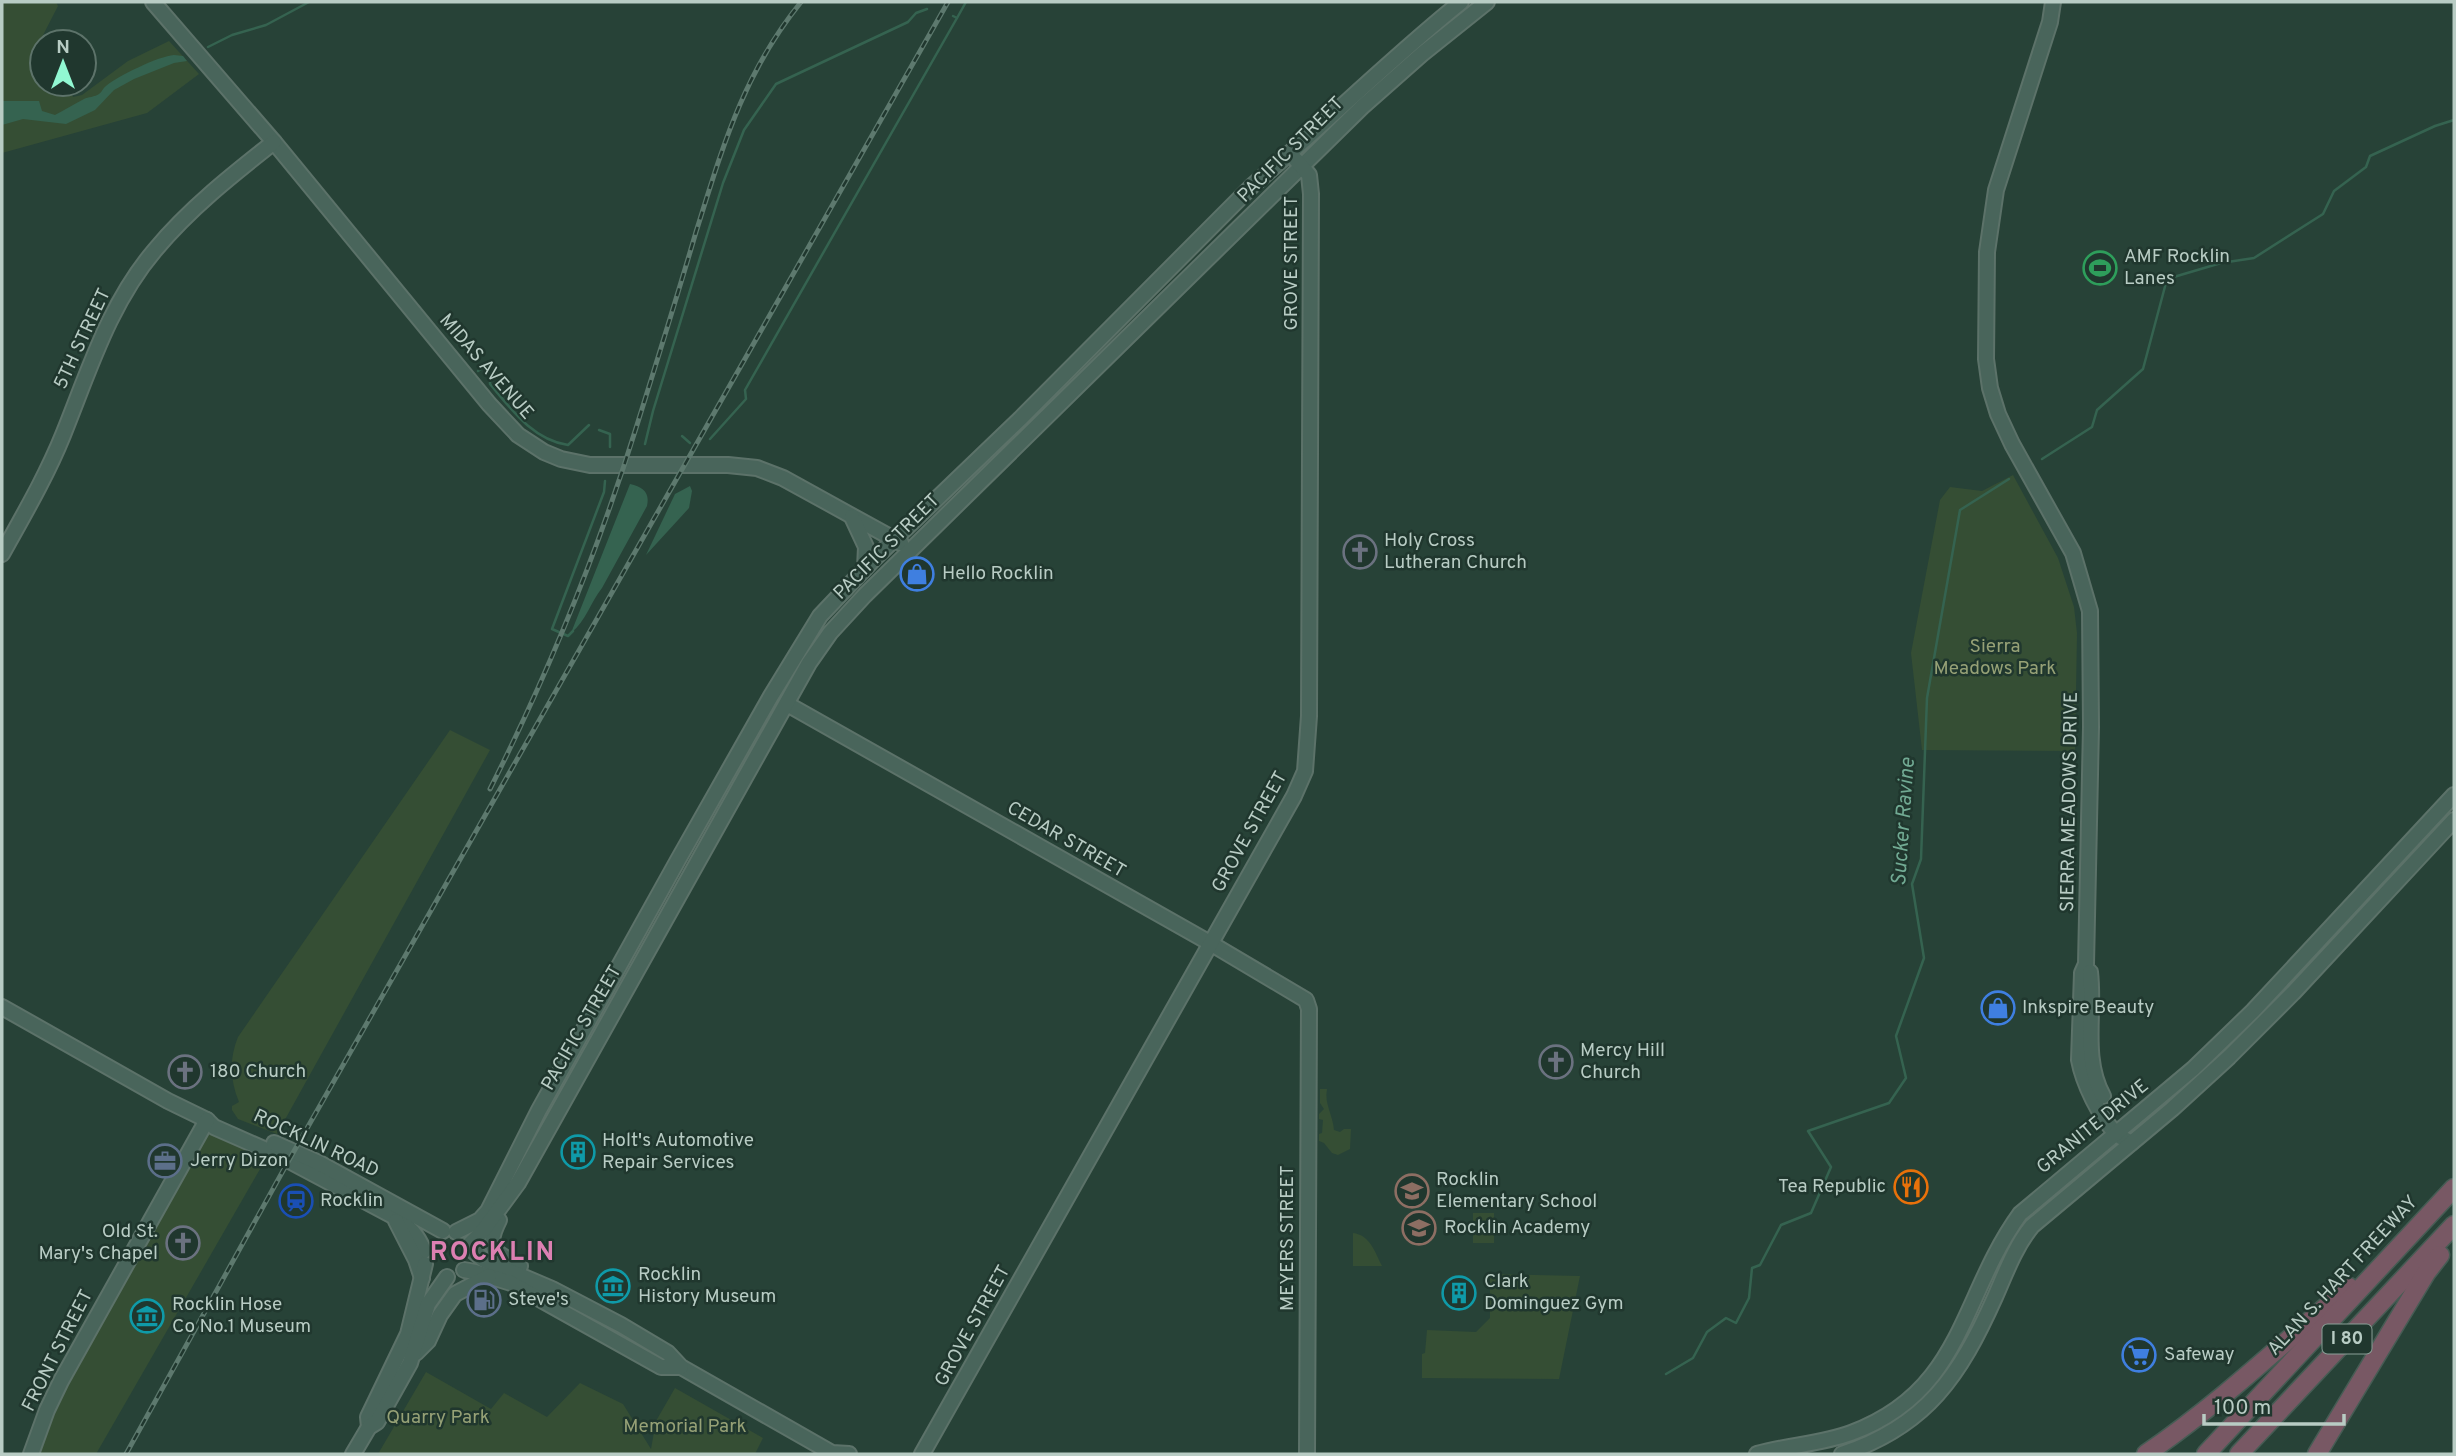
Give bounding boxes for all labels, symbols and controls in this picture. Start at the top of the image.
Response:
north arrow [28,28,98,98]
text: N [56,36,70,60]
street label: PACIFIC STREET [1233,92,1349,208]
street label: GROVE STREET [1280,196,1304,330]
place label: AMF Rocklin Lanes [2124,245,2230,291]
sports icon: AMF Rocklin Lanes [2081,249,2119,287]
street label: 5TH STREET [49,285,117,393]
street label: MIDAS AVENUE [433,309,539,425]
street label: PACIFIC STREET [829,489,945,605]
place label: Holy Cross Lutheran Church [1384,529,1527,575]
church icon: Holy Cross Lutheran Church [1341,533,1379,571]
shop icon: Hello Rocklin [898,555,936,593]
place label: Hello Rocklin [942,562,1054,586]
park label: Sierra Meadows Park [1934,635,2056,681]
street label: SIERRA MEADOWS DRIVE [2056,692,2084,912]
water label: Sucker Ravine [1886,756,1922,887]
street label: GROVE STREET [1207,767,1293,897]
street label: CEDAR STREET [1002,796,1130,884]
street label: PACIFIC STREET [536,961,628,1095]
shop icon: Inkspire Beauty [1979,989,2017,1027]
place label: Inkspire Beauty [2022,996,2154,1020]
place label: Mercy Hill Church [1580,1039,1665,1085]
church icon: Mercy Hill Church [1537,1043,1575,1081]
church icon: 180 Church [166,1053,204,1091]
place label: 180 Church [210,1060,306,1084]
street label: GRANITE DRIVE [2032,1074,2154,1180]
street label: ROCKLIN ROAD [249,1104,383,1184]
place label: Holt's Automotive Repair Services [602,1129,754,1175]
building icon: Holt's Automotive Repair Services [559,1133,597,1171]
office icon: Jerry Dizon [146,1142,184,1180]
place label: Jerry Dizon [190,1149,289,1173]
street label: MEYERS STREET [1276,1165,1300,1311]
place label: Rocklin Elementary School [1436,1168,1597,1214]
restaurant icon: Tea Republic [1892,1168,1930,1206]
school or university icon: Rocklin Elementary School [1393,1172,1431,1210]
place label: Tea Republic [1778,1175,1886,1199]
station icon: Rocklin [277,1182,315,1220]
place label: Rocklin [320,1189,383,1213]
street label: ALAN S. HART FREEWAY [2262,1191,2424,1361]
school or university icon: Rocklin Academy [1400,1209,1438,1247]
place label: Rocklin Academy [1444,1216,1590,1240]
place label: Old St. Mary's Chapel [38,1220,158,1266]
church icon: Old St. Mary's Chapel [164,1224,202,1262]
district label: ROCKLIN [430,1237,556,1270]
street label: GROVE STREET [930,1261,1016,1391]
place label: Rocklin History Museum [638,1263,776,1309]
museum icon: Rocklin History Museum [594,1267,632,1305]
place label: Clark Dominguez Gym [1484,1270,1624,1316]
building icon: Clark Dominguez Gym [1440,1274,1478,1312]
fuel station icon: Steve's [465,1281,503,1319]
street label: FRONT STREET [17,1286,99,1416]
place label: Steve's [508,1288,569,1312]
place label: Rocklin Hose Co No.1 Museum [172,1293,311,1339]
museum icon: Rocklin Hose Co No.1 Museum [128,1297,166,1335]
road number: I 80 [2322,1324,2372,1354]
supermarket icon: Safeway [2120,1336,2158,1374]
place label: Safeway [2164,1343,2235,1367]
scale bar [2204,1382,2344,1426]
text: 100 m [2214,1395,2271,1422]
park label: Quarry Park [386,1406,490,1430]
park label: Memorial Park [623,1415,747,1439]

